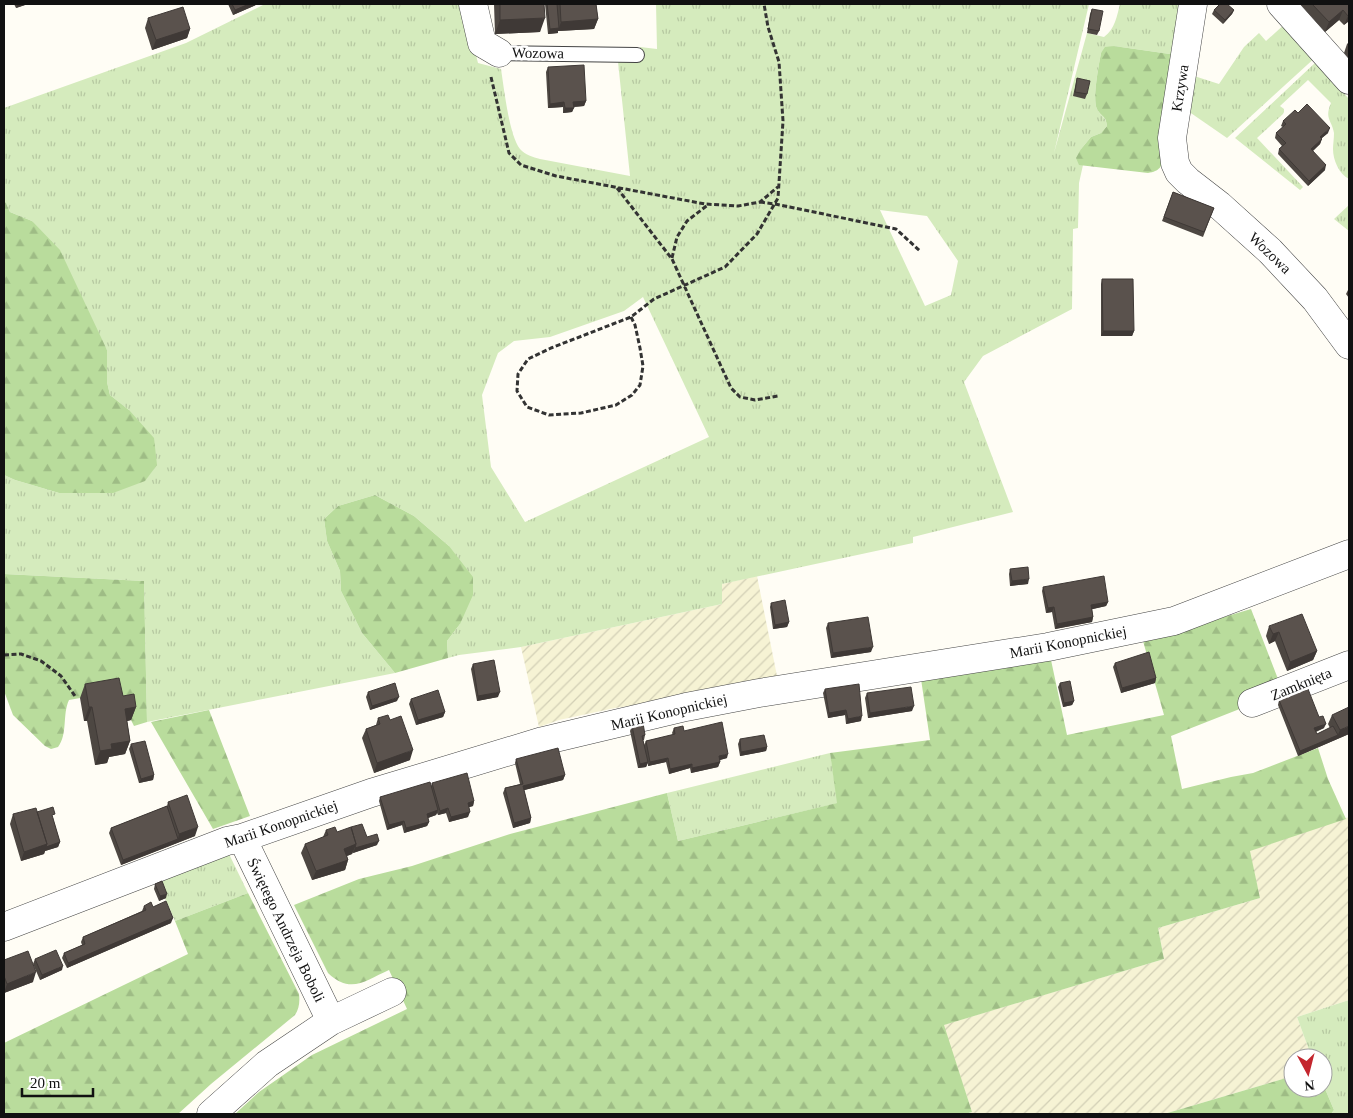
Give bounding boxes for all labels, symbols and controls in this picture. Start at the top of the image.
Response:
street label: Wozowa [512,45,565,61]
street label: Krzywa [1168,63,1192,113]
street label: Wozowa [1246,229,1295,277]
street label: Marii Konopnickiej [1008,623,1128,661]
street label: Zamknięta [1268,664,1334,703]
street label: Marii Konopnickiej [609,691,729,733]
street label: Marii Konopnickiej [222,797,340,851]
street label: Świętego Andrzeja Boboli [244,855,328,1005]
north arrow [1283,1048,1333,1098]
scale bar [22,1066,94,1098]
text: 20 m [30,1075,61,1091]
text: N [1304,1077,1315,1093]

